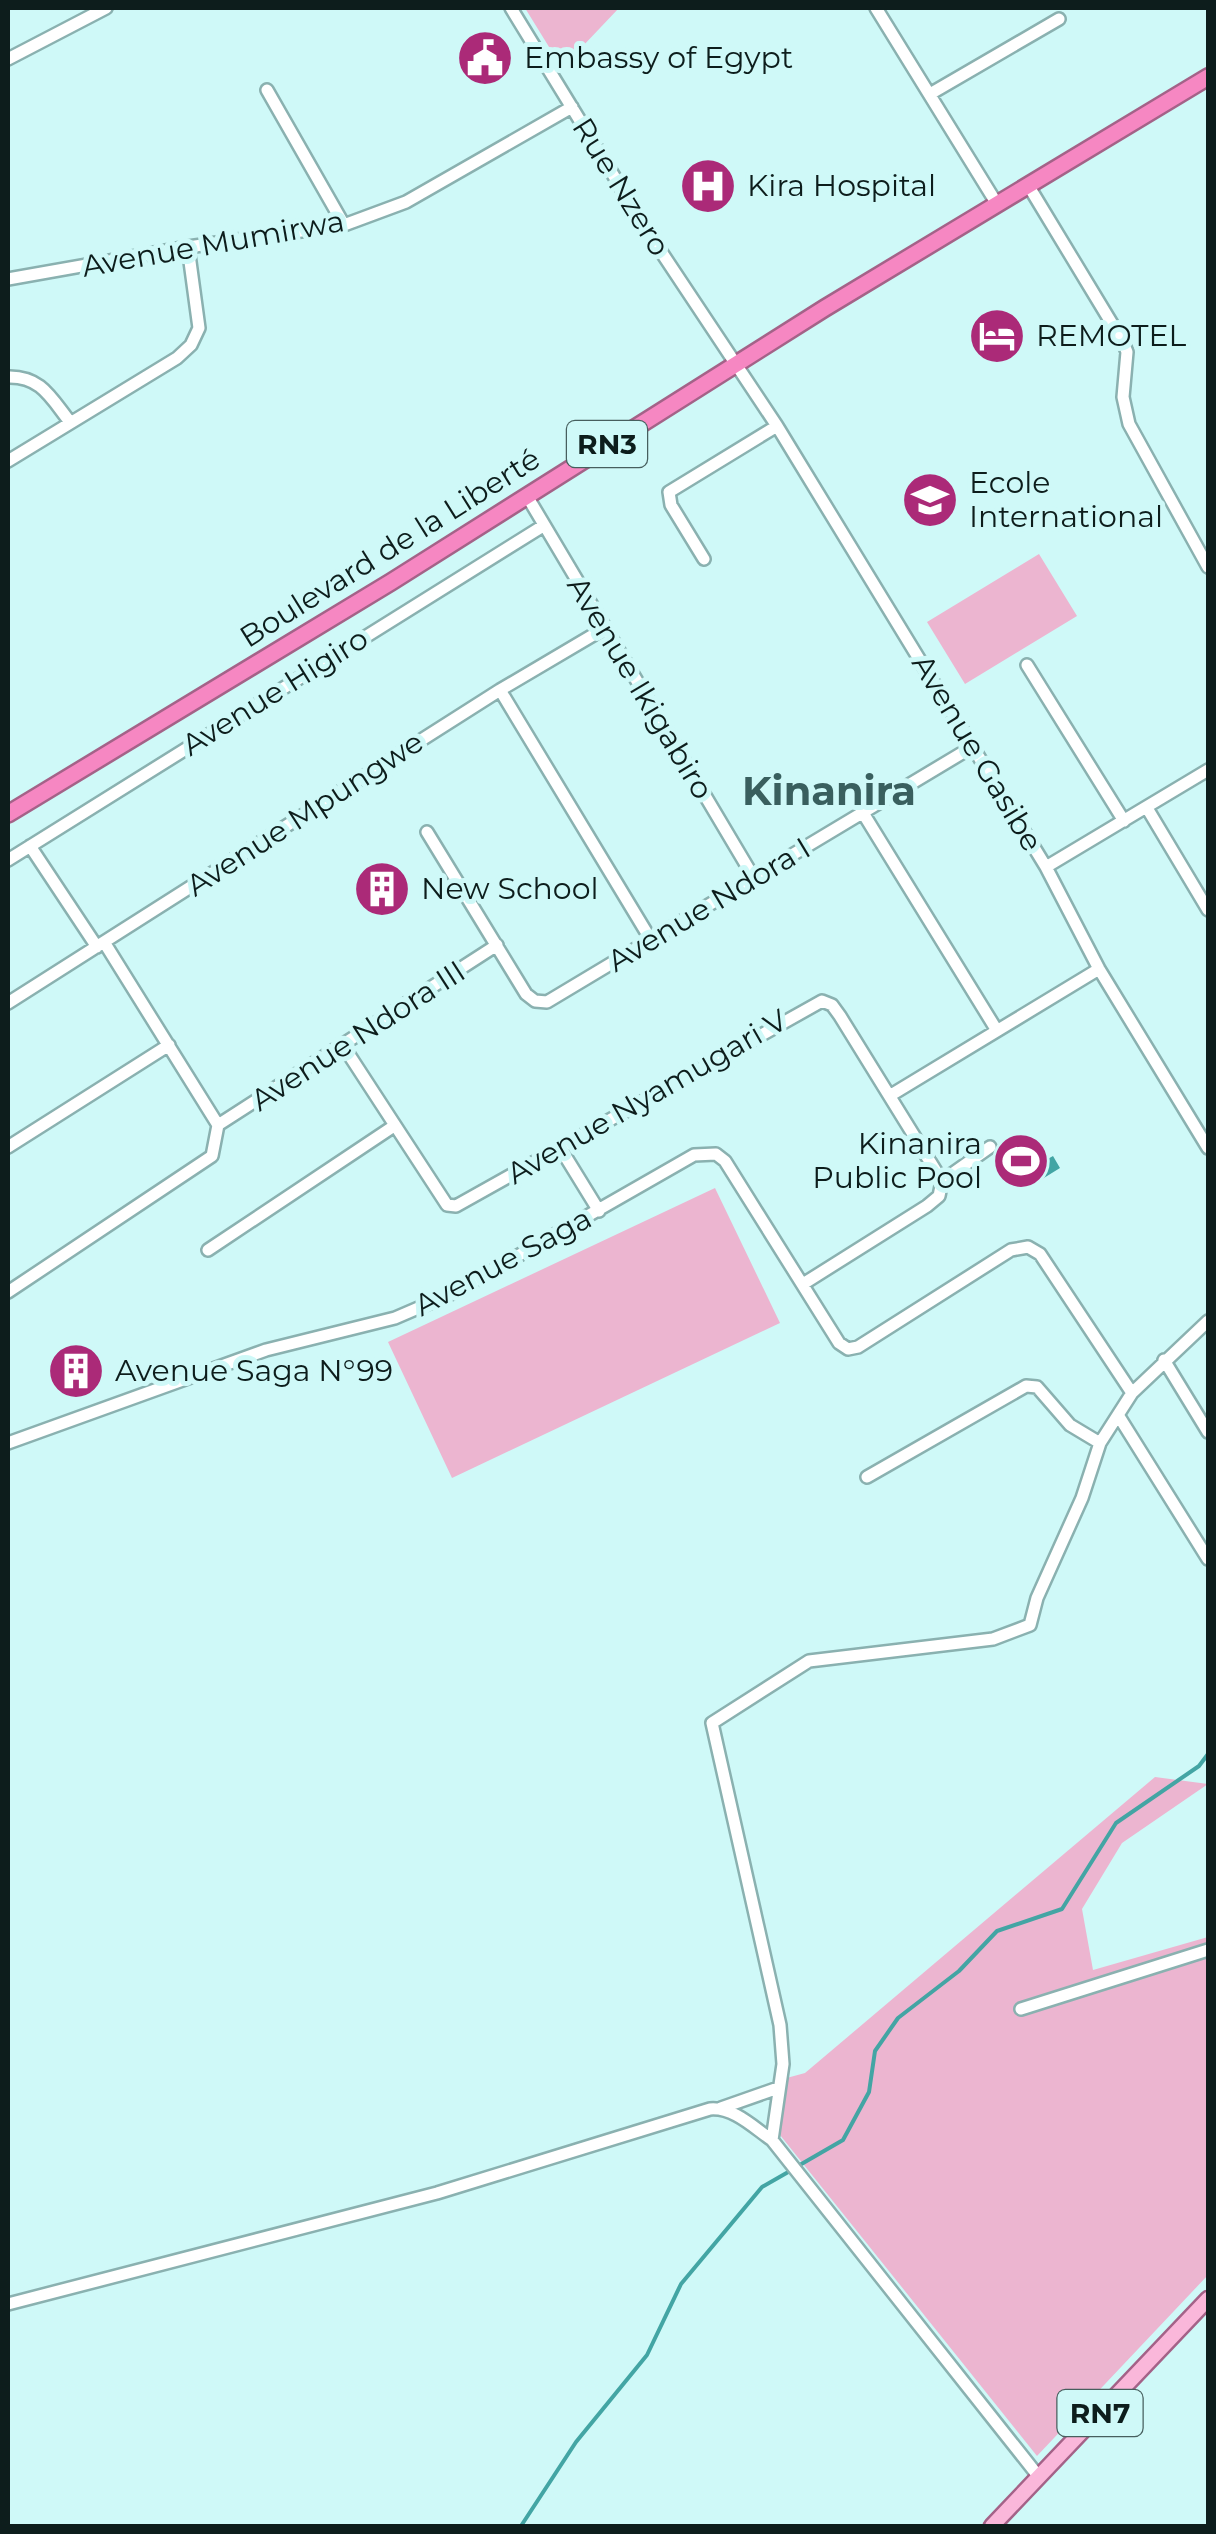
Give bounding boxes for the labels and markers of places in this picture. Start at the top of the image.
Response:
public building icon: Embassy of Egypt [455,28,515,88]
place label: Embassy of Egypt [524,39,793,76]
hospital icon: Kira Hospital [678,156,738,216]
place label: Kira Hospital [747,167,936,204]
hotel icon: REMOTEL [967,306,1027,366]
place label: REMOTEL [1036,317,1187,354]
place label: Ecole International [969,464,1163,535]
school or university icon: Ecole International [900,470,960,530]
building icon: New School [352,859,412,919]
place label: New School [421,870,599,907]
place label: Kinanira Public Pool [812,1125,982,1196]
sports icon: Kinanira Public Pool [991,1131,1051,1191]
building icon: Avenue Saga N°99 [46,1341,106,1401]
place label: Avenue Saga N°99 [115,1352,393,1389]

